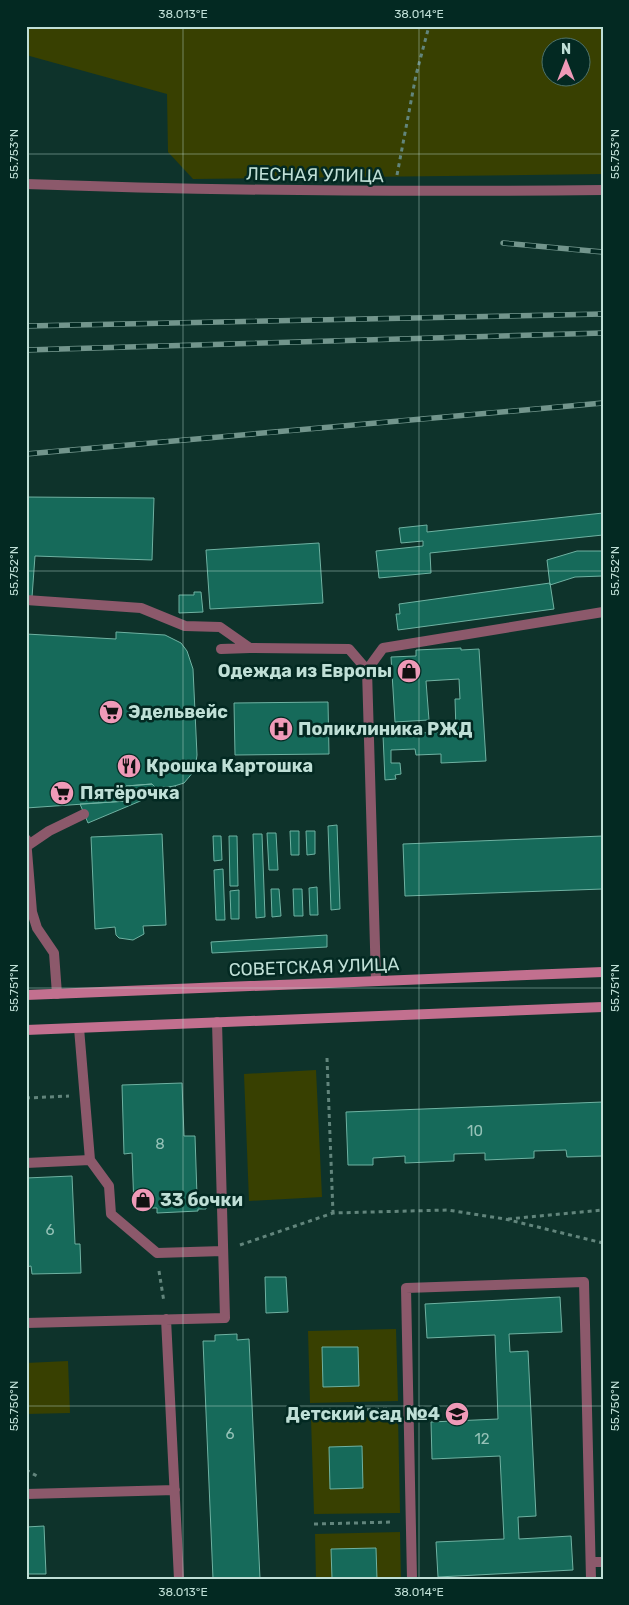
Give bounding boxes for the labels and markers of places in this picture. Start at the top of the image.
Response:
shop icon: Одежда из Европы [396,658,422,684]
place label: Одежда из Европы [218,660,392,682]
supermarket icon: Эдельвейс [98,699,124,725]
place label: Эдельвейс [128,701,228,723]
hospital icon: Поликлиника РЖД [268,716,294,742]
place label: Поликлиника РЖД [298,718,472,740]
restaurant icon: Крошка Картошка [116,753,142,779]
place label: Крошка Картошка [146,755,313,777]
supermarket icon: Пятёрочка [49,780,75,806]
place label: Пятёрочка [80,782,180,804]
shop icon: 33 бочки [130,1187,156,1213]
place label: 33 бочки [160,1189,243,1211]
school or university icon: Детский сад №4 [444,1401,470,1427]
place label: Детский сад №4 [286,1403,440,1425]

